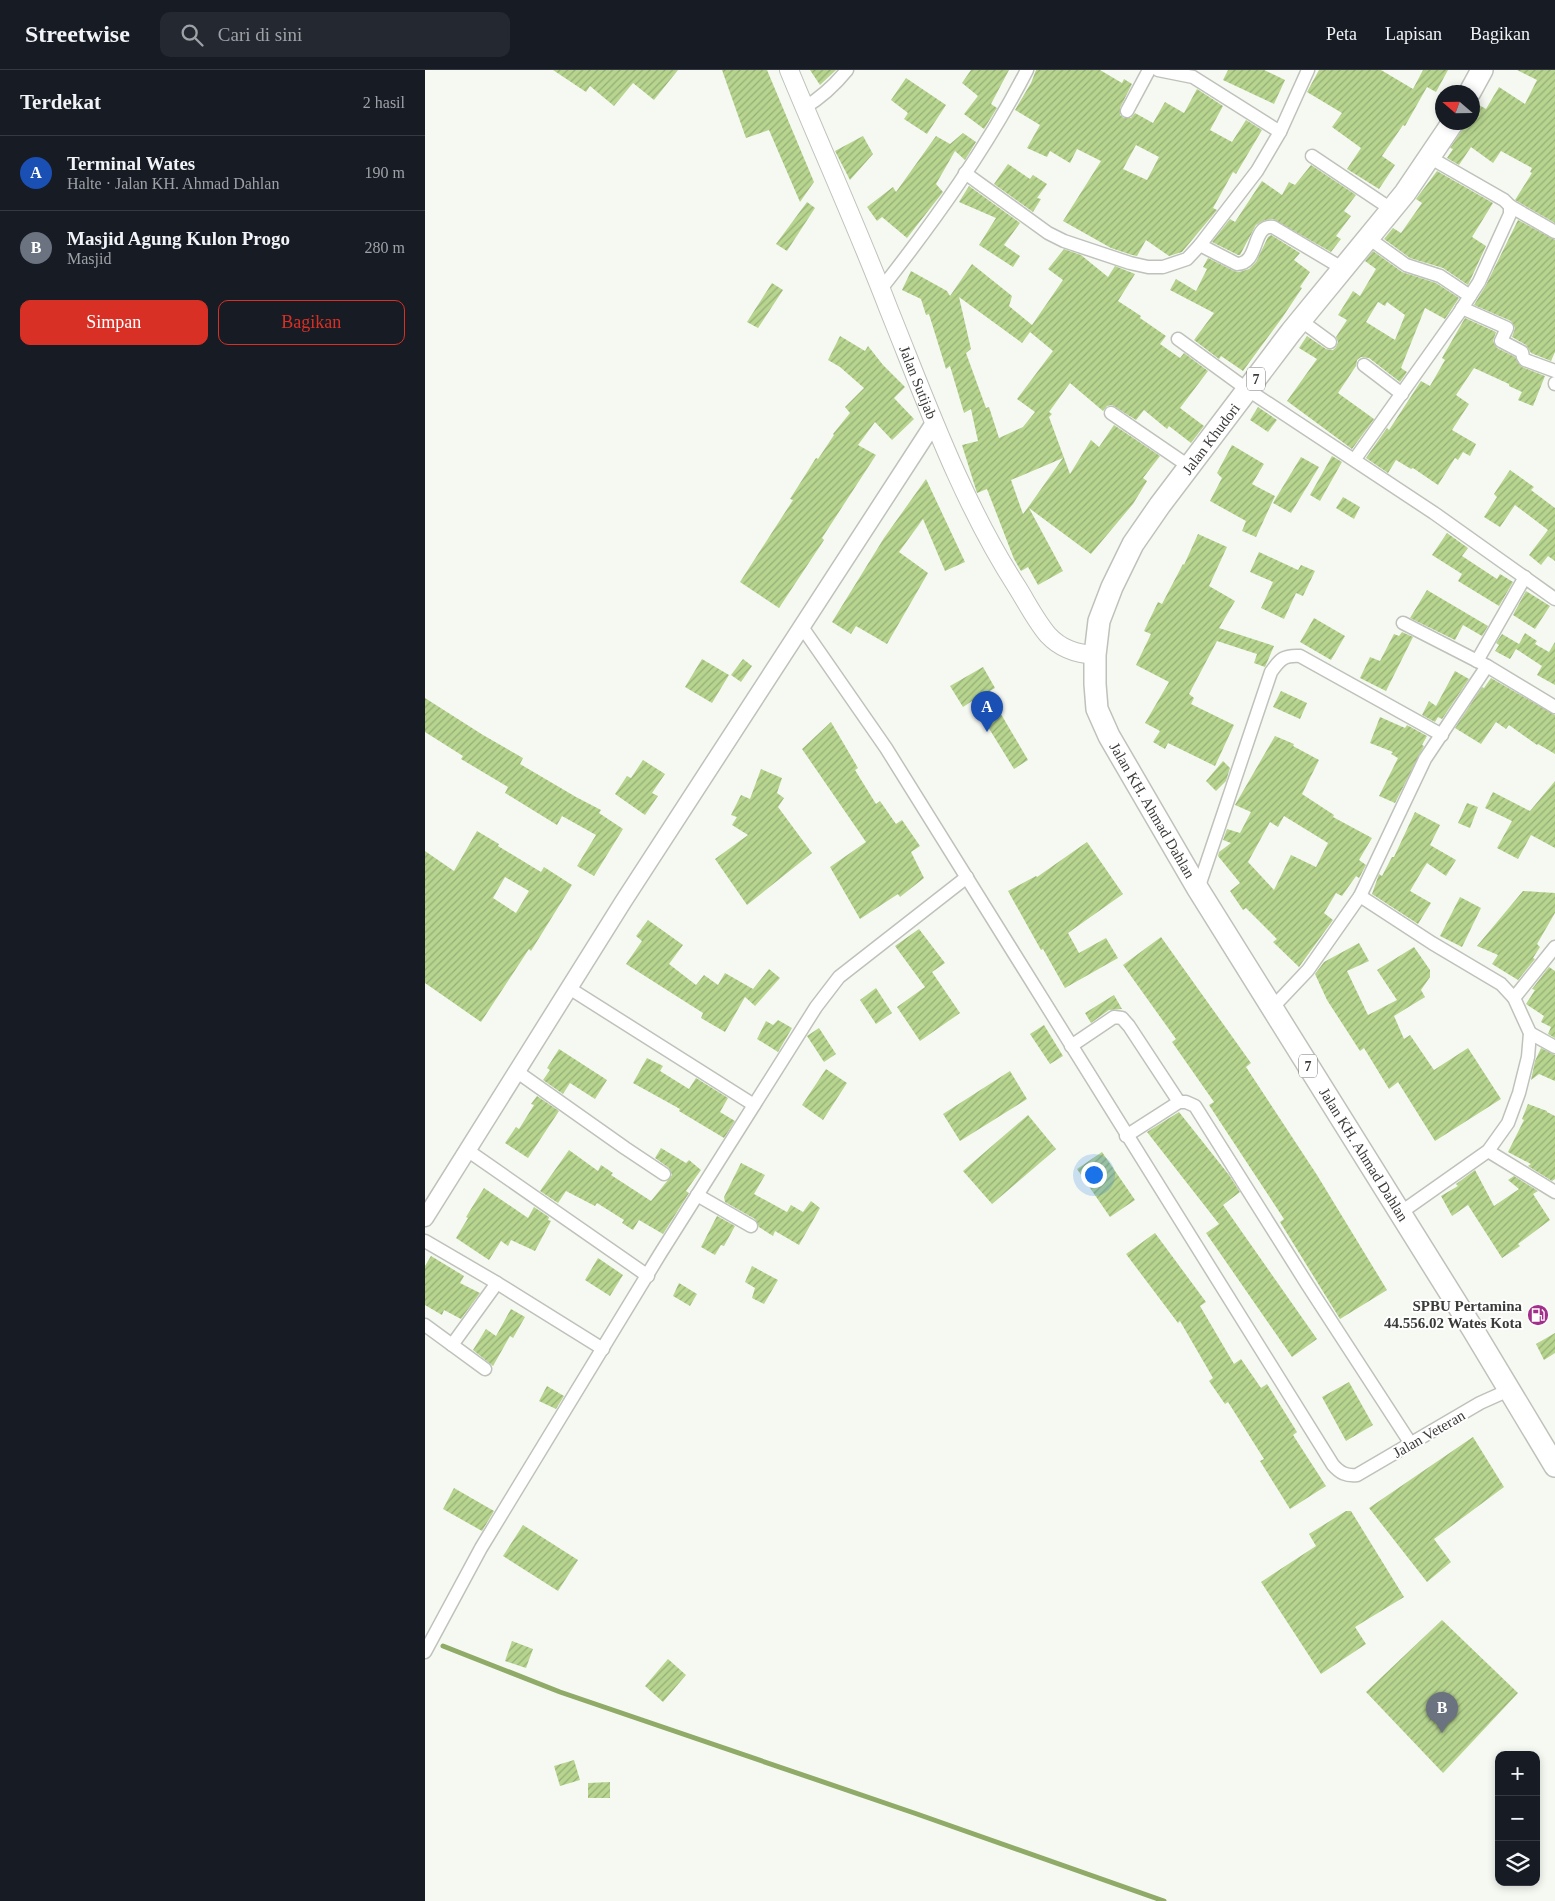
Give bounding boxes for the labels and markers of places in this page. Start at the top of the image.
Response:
pin: A [971,691,1003,732]
place label: SPBU Pertamina 44.556.02 Wates Kota [1384,1298,1522,1331]
fuel station icon: SPBU Pertamina 44.556.02 Wates Kota [1526,1303,1550,1327]
pin: B [1426,1692,1458,1733]

